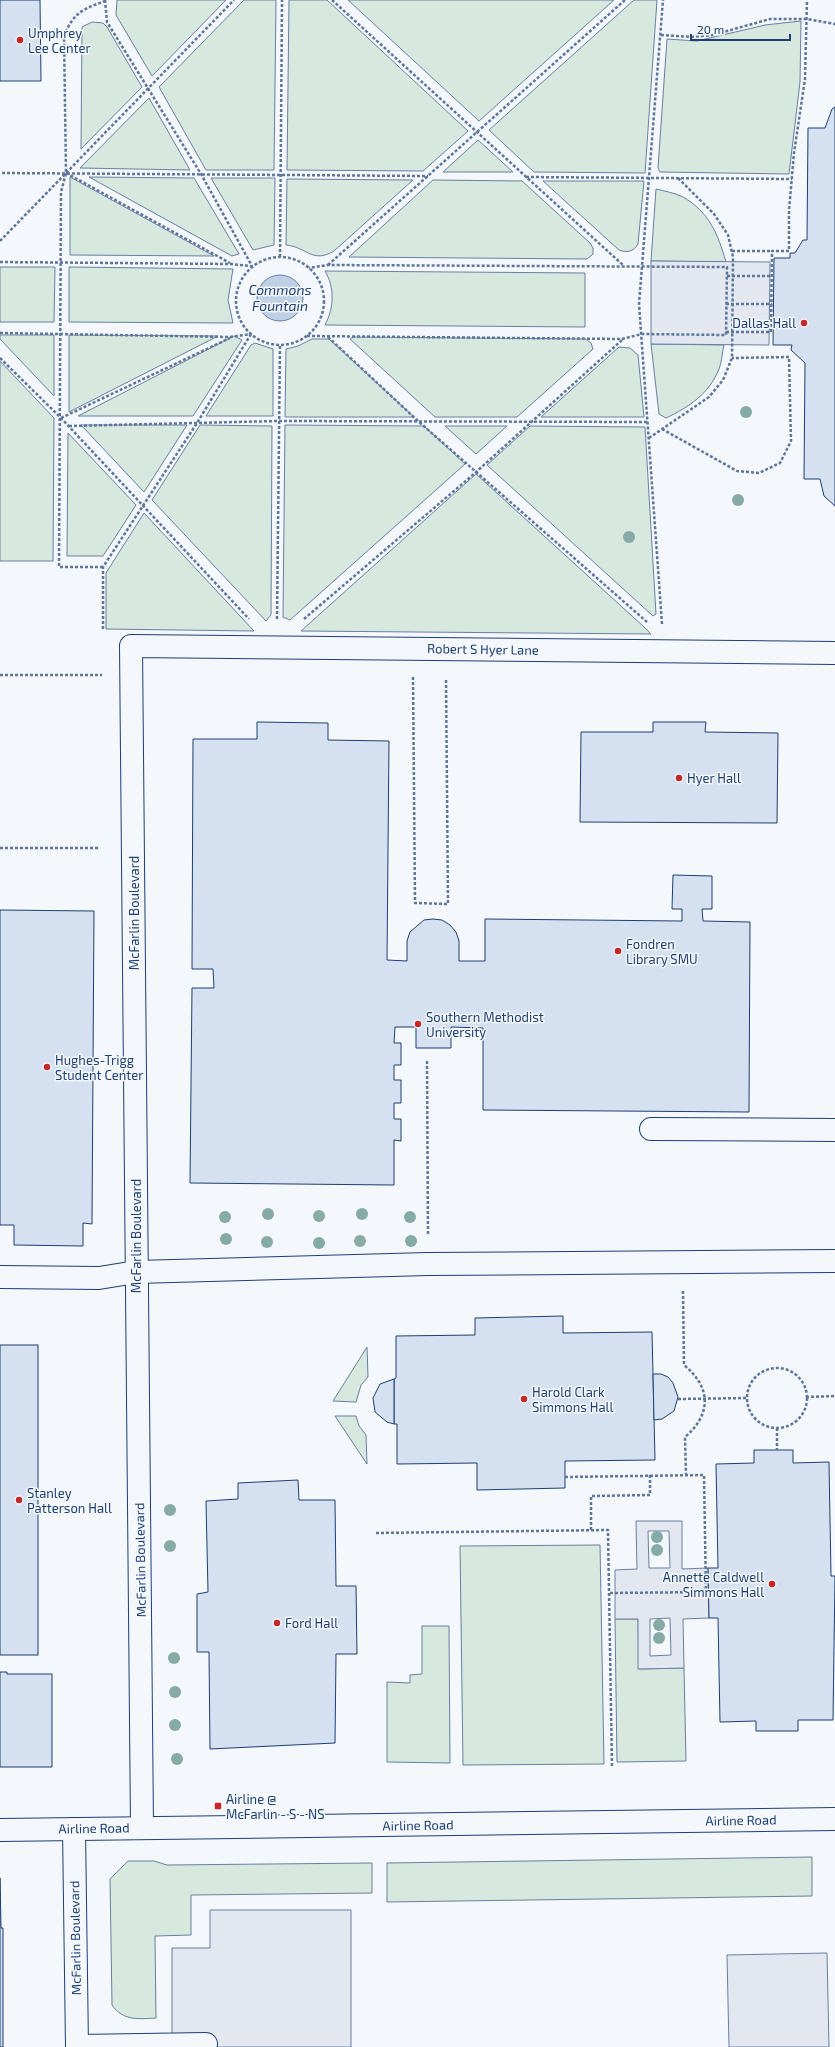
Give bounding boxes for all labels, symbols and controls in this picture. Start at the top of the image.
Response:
scale bar [691,16,790,42]
text: 20 m [697,22,724,36]
place label: Umphrey Lee Center [28,25,91,56]
marker: Umphrey Lee Center [15,35,25,45]
water label: Commons Fountain [248,281,312,314]
place label: Dallas Hall [732,315,796,331]
marker: Dallas Hall [799,318,809,328]
street label: Robert S Hyer Lane [427,640,539,658]
place label: Hyer Hall [687,770,741,786]
marker: Hyer Hall [674,773,684,783]
street label: McFarlin Boulevard [126,856,142,970]
place label: Fondren Library SMU [626,936,698,967]
marker: Fondren Library SMU [613,946,623,956]
place label: Southern Methodist University [426,1009,544,1040]
marker: Southern Methodist University [413,1019,423,1029]
place label: Hughes-Trigg Student Center [55,1052,144,1083]
marker: Hughes-Trigg Student Center [42,1062,52,1072]
street label: McFarlin Boulevard [128,1179,144,1293]
place label: Harold Clark Simmons Hall [532,1384,613,1415]
marker: Harold Clark Simmons Hall [519,1394,529,1404]
place label: Stanley Patterson Hall [27,1485,112,1516]
marker: Stanley Patterson Hall [14,1495,24,1505]
street label: McFarlin Boulevard [131,1503,149,1617]
place label: Annette Caldwell Simmons Hall [663,1569,764,1600]
marker: Annette Caldwell Simmons Hall [767,1579,777,1589]
place label: Ford Hall [285,1615,338,1631]
marker: Ford Hall [272,1618,282,1628]
place label: Airline @ McFarlin - S - NS [226,1791,324,1822]
marker: Airline @ McFarlin - S - NS [213,1801,223,1811]
street label: Airline Road [705,1811,777,1829]
street label: Airline Road [382,1816,454,1834]
street label: Airline Road [58,1819,130,1837]
street label: McFarlin Boulevard [66,1881,84,1995]

